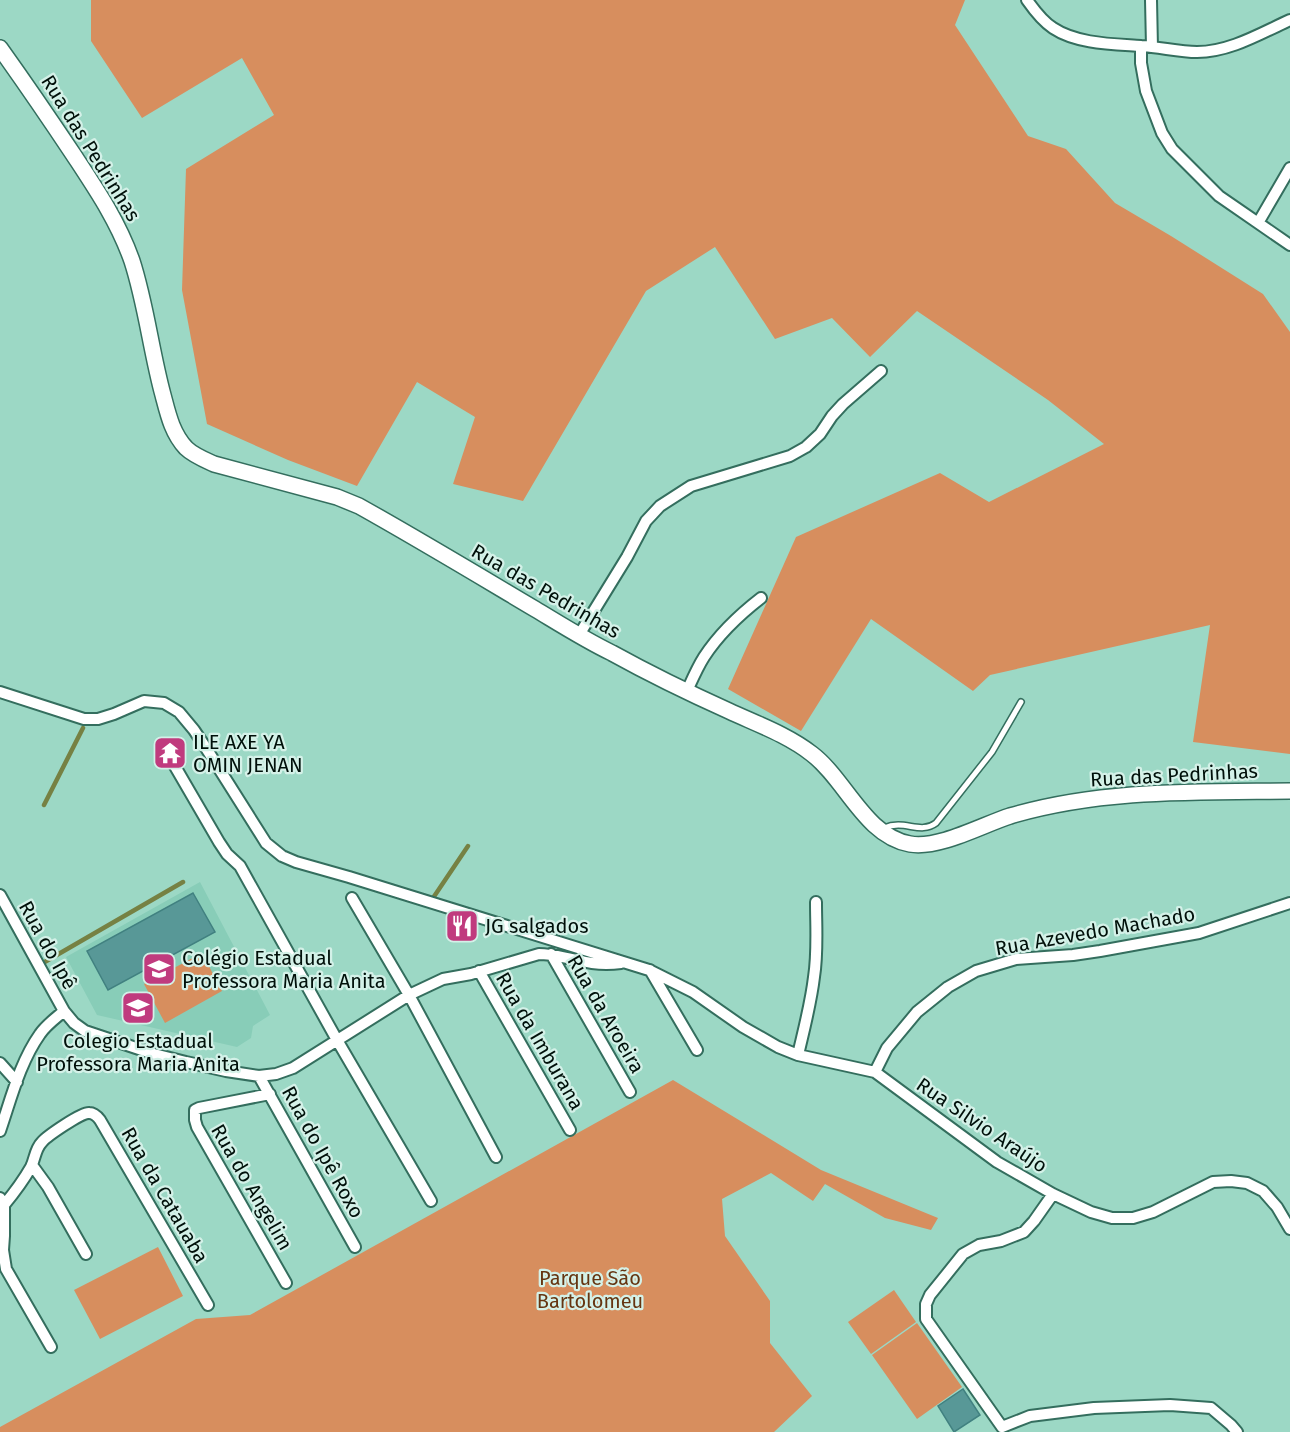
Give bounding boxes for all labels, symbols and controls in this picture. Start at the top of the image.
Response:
street label: Rua das Pedrinhas [36,70,146,226]
street label: Rua das Pedrinhas [467,539,625,643]
place label: ILE AXE YA OMIN JENAN [193,730,303,777]
temple icon: ILE AXE YA OMIN JENAN [152,735,188,771]
street label: Rua das Pedrinhas [1090,759,1258,791]
street label: Rua do Ipê [14,897,82,993]
street label: Rua Azevedo Machado [993,902,1197,960]
restaurant icon: JG salgados [444,908,480,944]
place label: JG salgados [485,914,589,938]
place label: Colégio Estadual Professora Maria Anita [182,946,386,993]
school or university icon: Colégio Estadual Professora Maria Anita [141,951,177,987]
street label: Rua da Aroeira [562,951,650,1077]
street label: Rua da Imburana [491,968,589,1114]
school or university icon: Colegio Estadual Professora Maria Anita [120,990,156,1026]
place label: Colegio Estadual Professora Maria Anita [36,1029,240,1076]
street label: Rua Silvio Araújo [912,1072,1052,1178]
street label: Rua do Ipê Roxo [277,1082,369,1222]
street label: Rua do Angelim [206,1120,298,1254]
street label: Rua da Catauaba [116,1123,214,1267]
park label: Parque São Bartolomeu [537,1266,643,1313]

